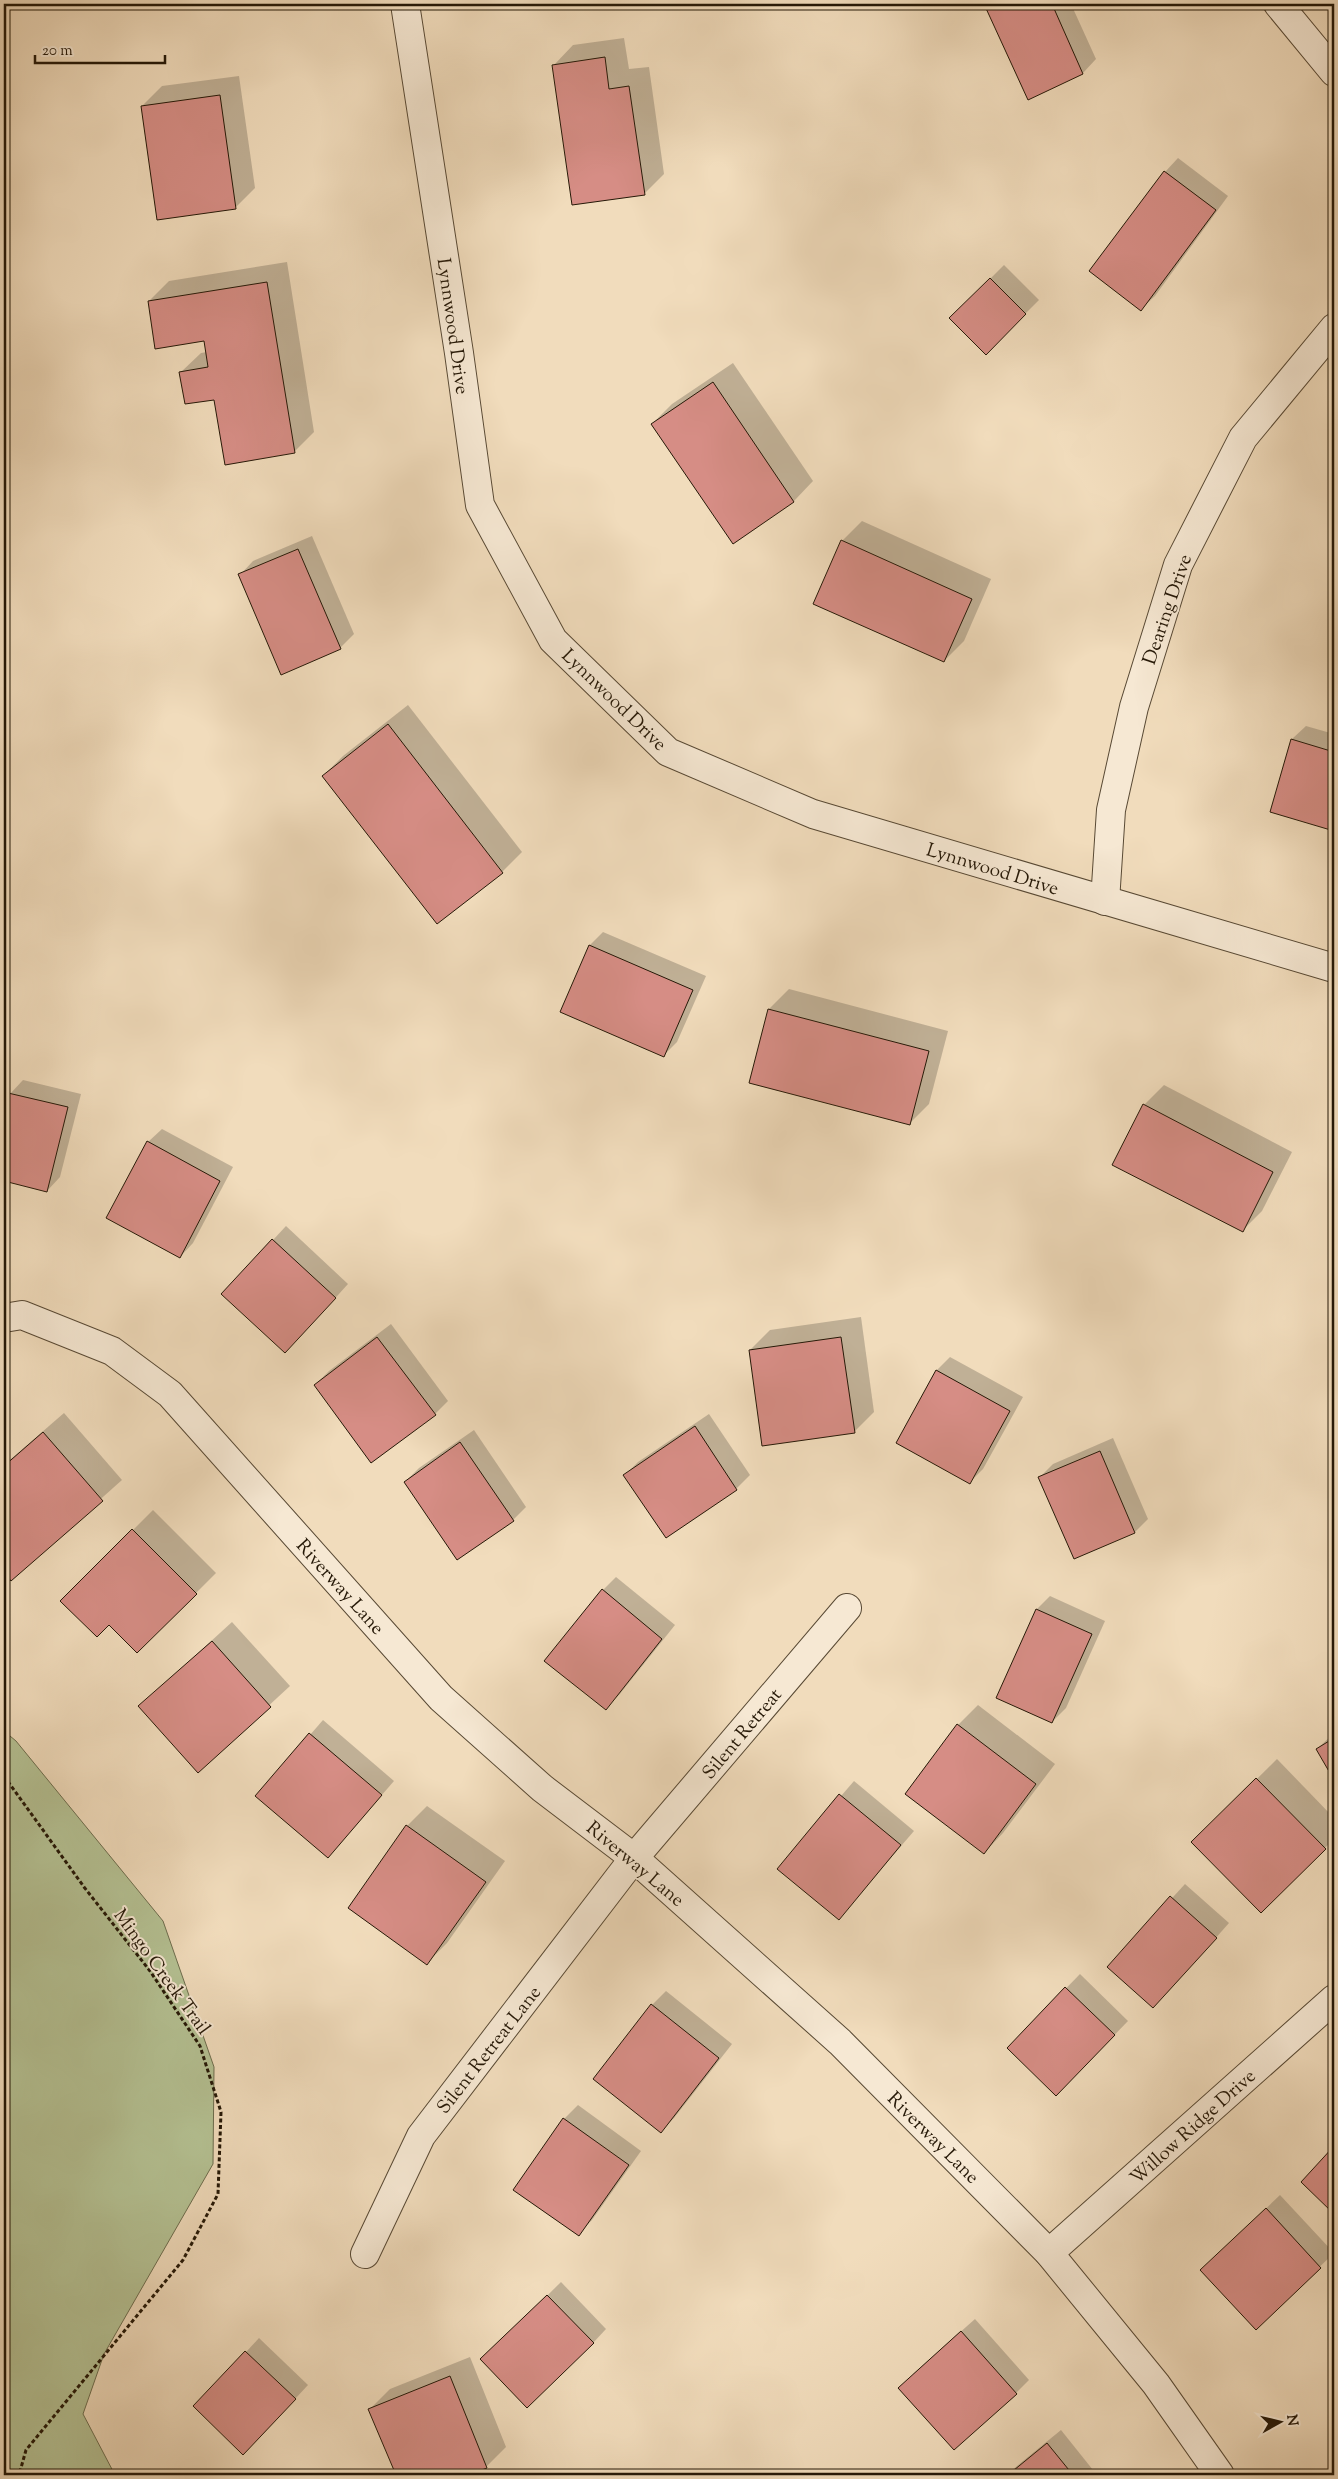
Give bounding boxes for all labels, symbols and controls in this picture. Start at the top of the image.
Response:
scale bar [35,32,165,64]
text: 20 m [42,41,73,62]
street label: Lynnwood Drive [429,257,474,396]
street label: Dearing Drive [1137,551,1200,669]
street label: Lynnwood Drive [555,643,672,758]
street label: Lynnwood Drive [923,837,1062,903]
street label: Riverway Lane [289,1534,390,1642]
street label: Silent Retreat [697,1683,789,1786]
street label: Riverway Lane [580,1816,689,1914]
street label: Mingo Creek Trail [106,1904,216,2041]
street label: Silent Retreat Lane [431,1981,549,2120]
street label: Willow Ridge Drive [1125,2064,1263,2192]
street label: Riverway Lane [880,2087,985,2191]
north arrow [1256,2396,1306,2446]
text: N [1280,2414,1302,2427]

